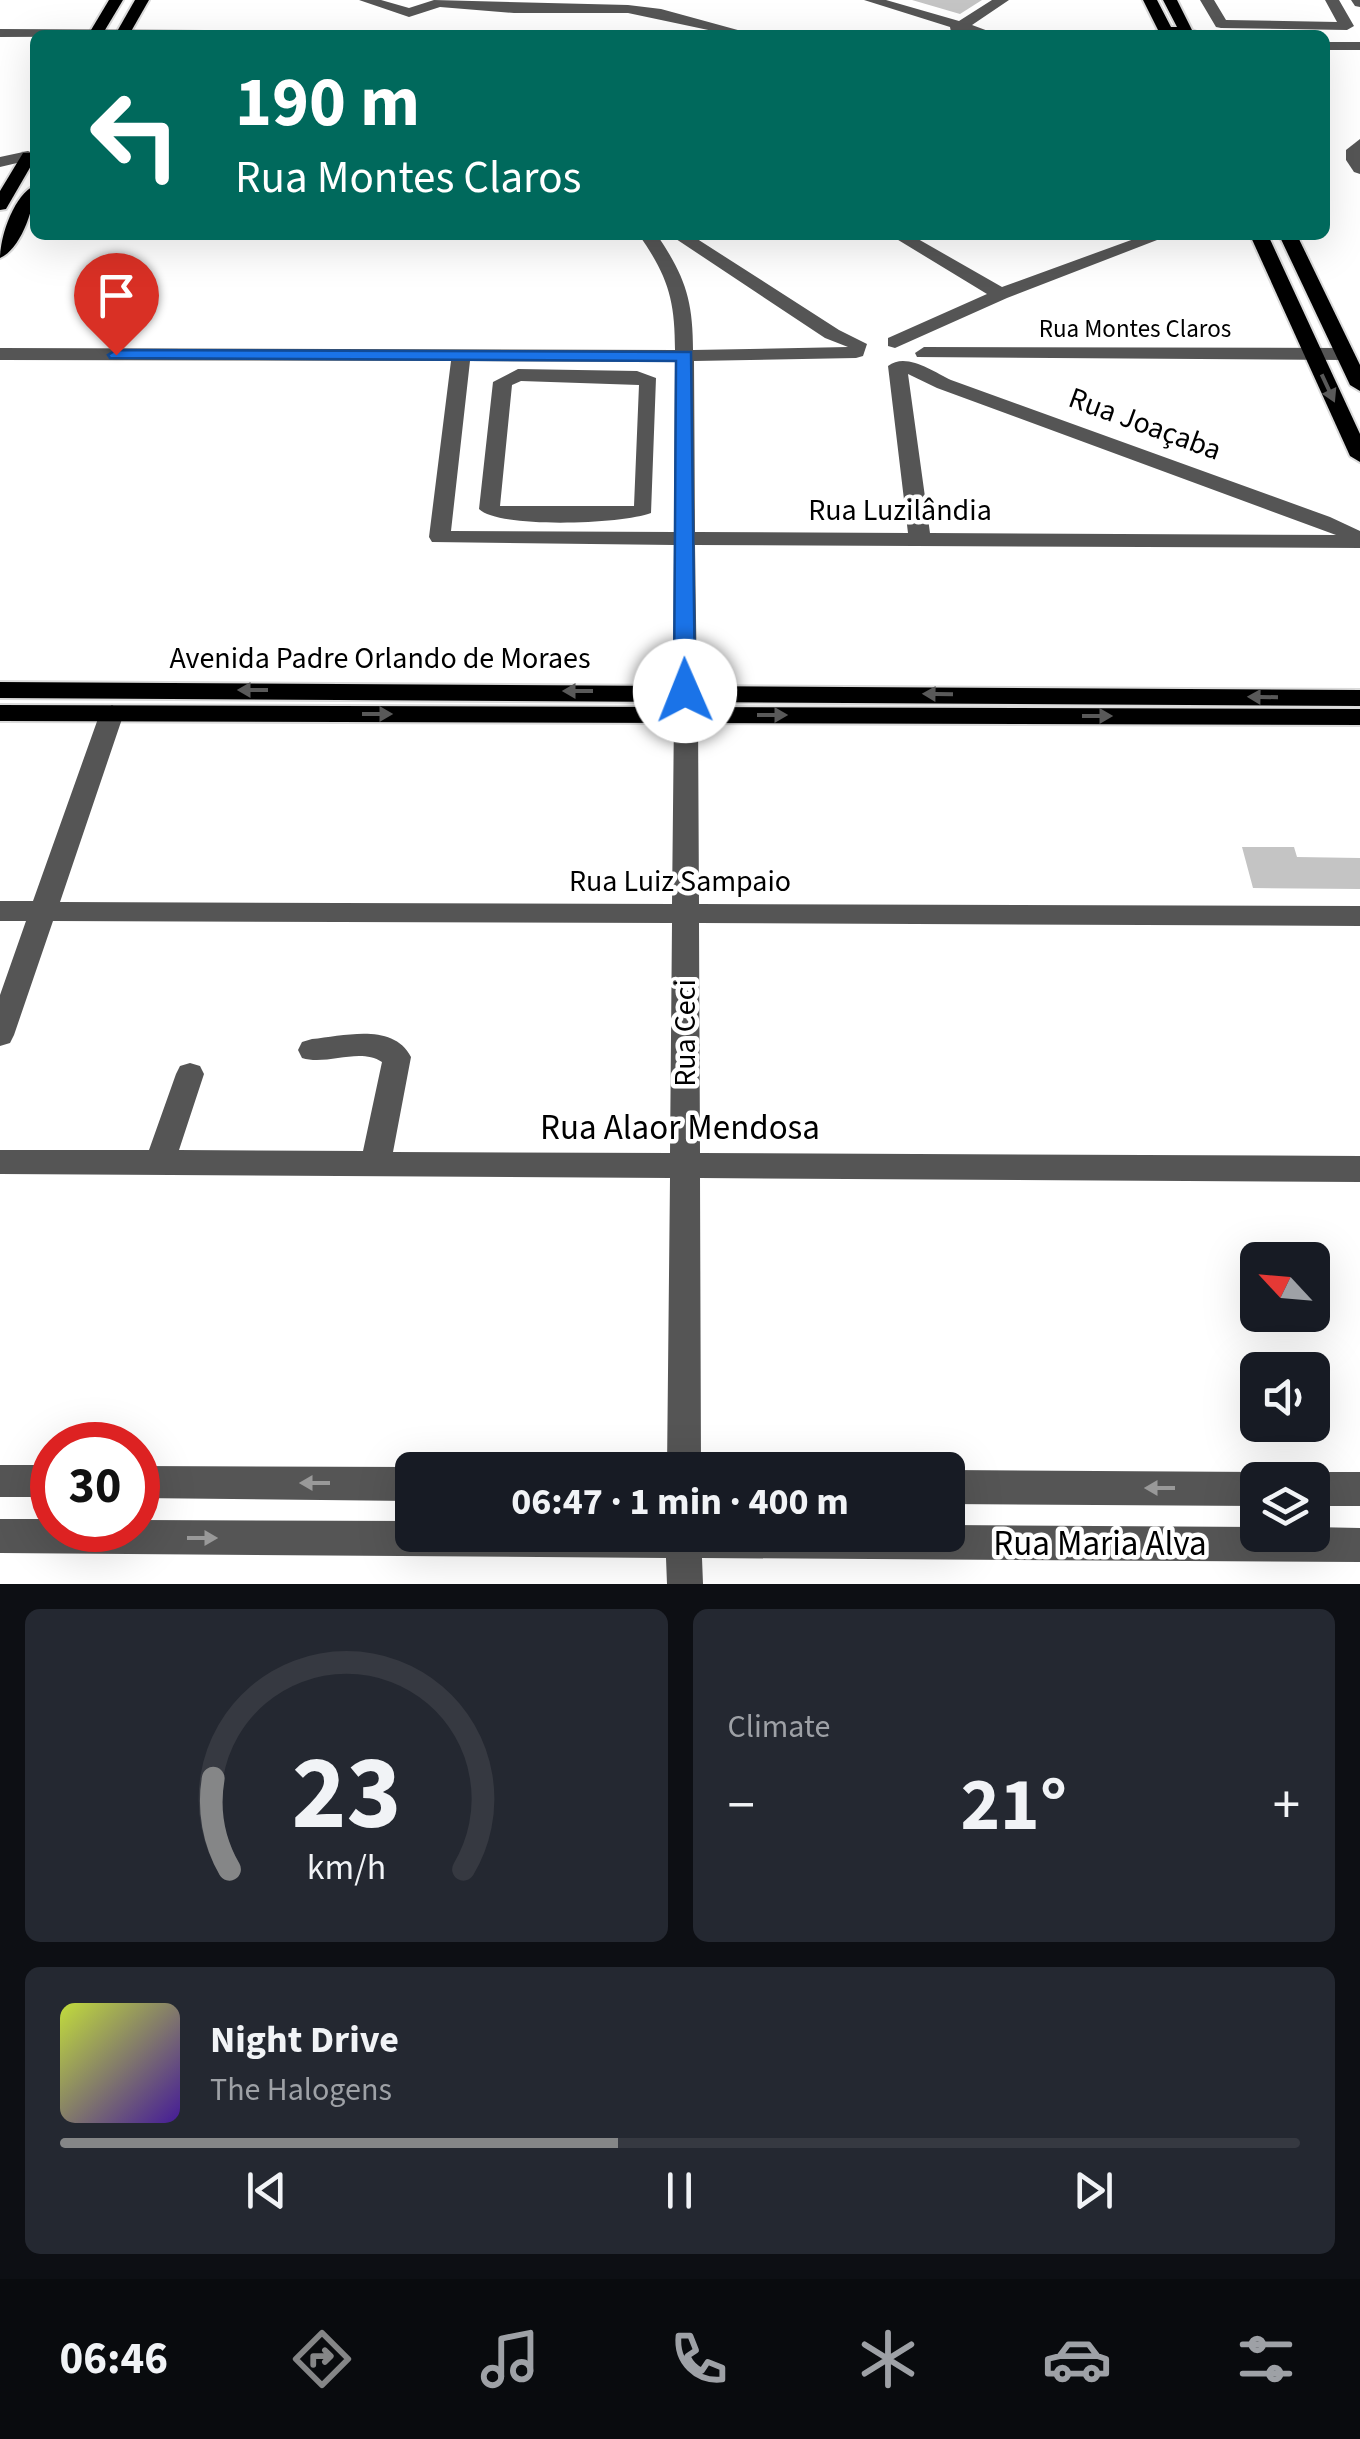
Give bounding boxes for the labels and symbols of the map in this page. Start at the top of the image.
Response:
pin [74,253,159,356]
street label: Rua Montes Claros [1039,311,1231,347]
one-way arrow [1319,373,1336,402]
street label: Rua Joaçaba [1063,376,1227,472]
street label: Rua Luzilândia [808,489,992,532]
street label: Avenida Padre Orlando de Moraes [169,637,591,680]
position arrow [633,639,737,743]
one-way arrow [236,682,268,698]
one-way arrow [561,683,593,699]
one-way arrow [921,686,953,702]
one-way arrow [1246,689,1278,705]
one-way arrow [362,706,394,722]
one-way arrow [757,707,789,723]
one-way arrow [1082,708,1114,724]
street label: Rua Luiz Sampaio [569,860,791,903]
street label: Rua Ceci [664,979,707,1087]
street label: Rua Alaor Mendosa [540,1103,820,1153]
north arrow [1240,1242,1330,1332]
speed limit sign: 30 [30,1422,160,1552]
one-way arrow [299,1475,331,1491]
one-way arrow [1144,1480,1176,1496]
street label: Rua Maria Alva [993,1519,1207,1569]
one-way arrow [187,1530,219,1546]

